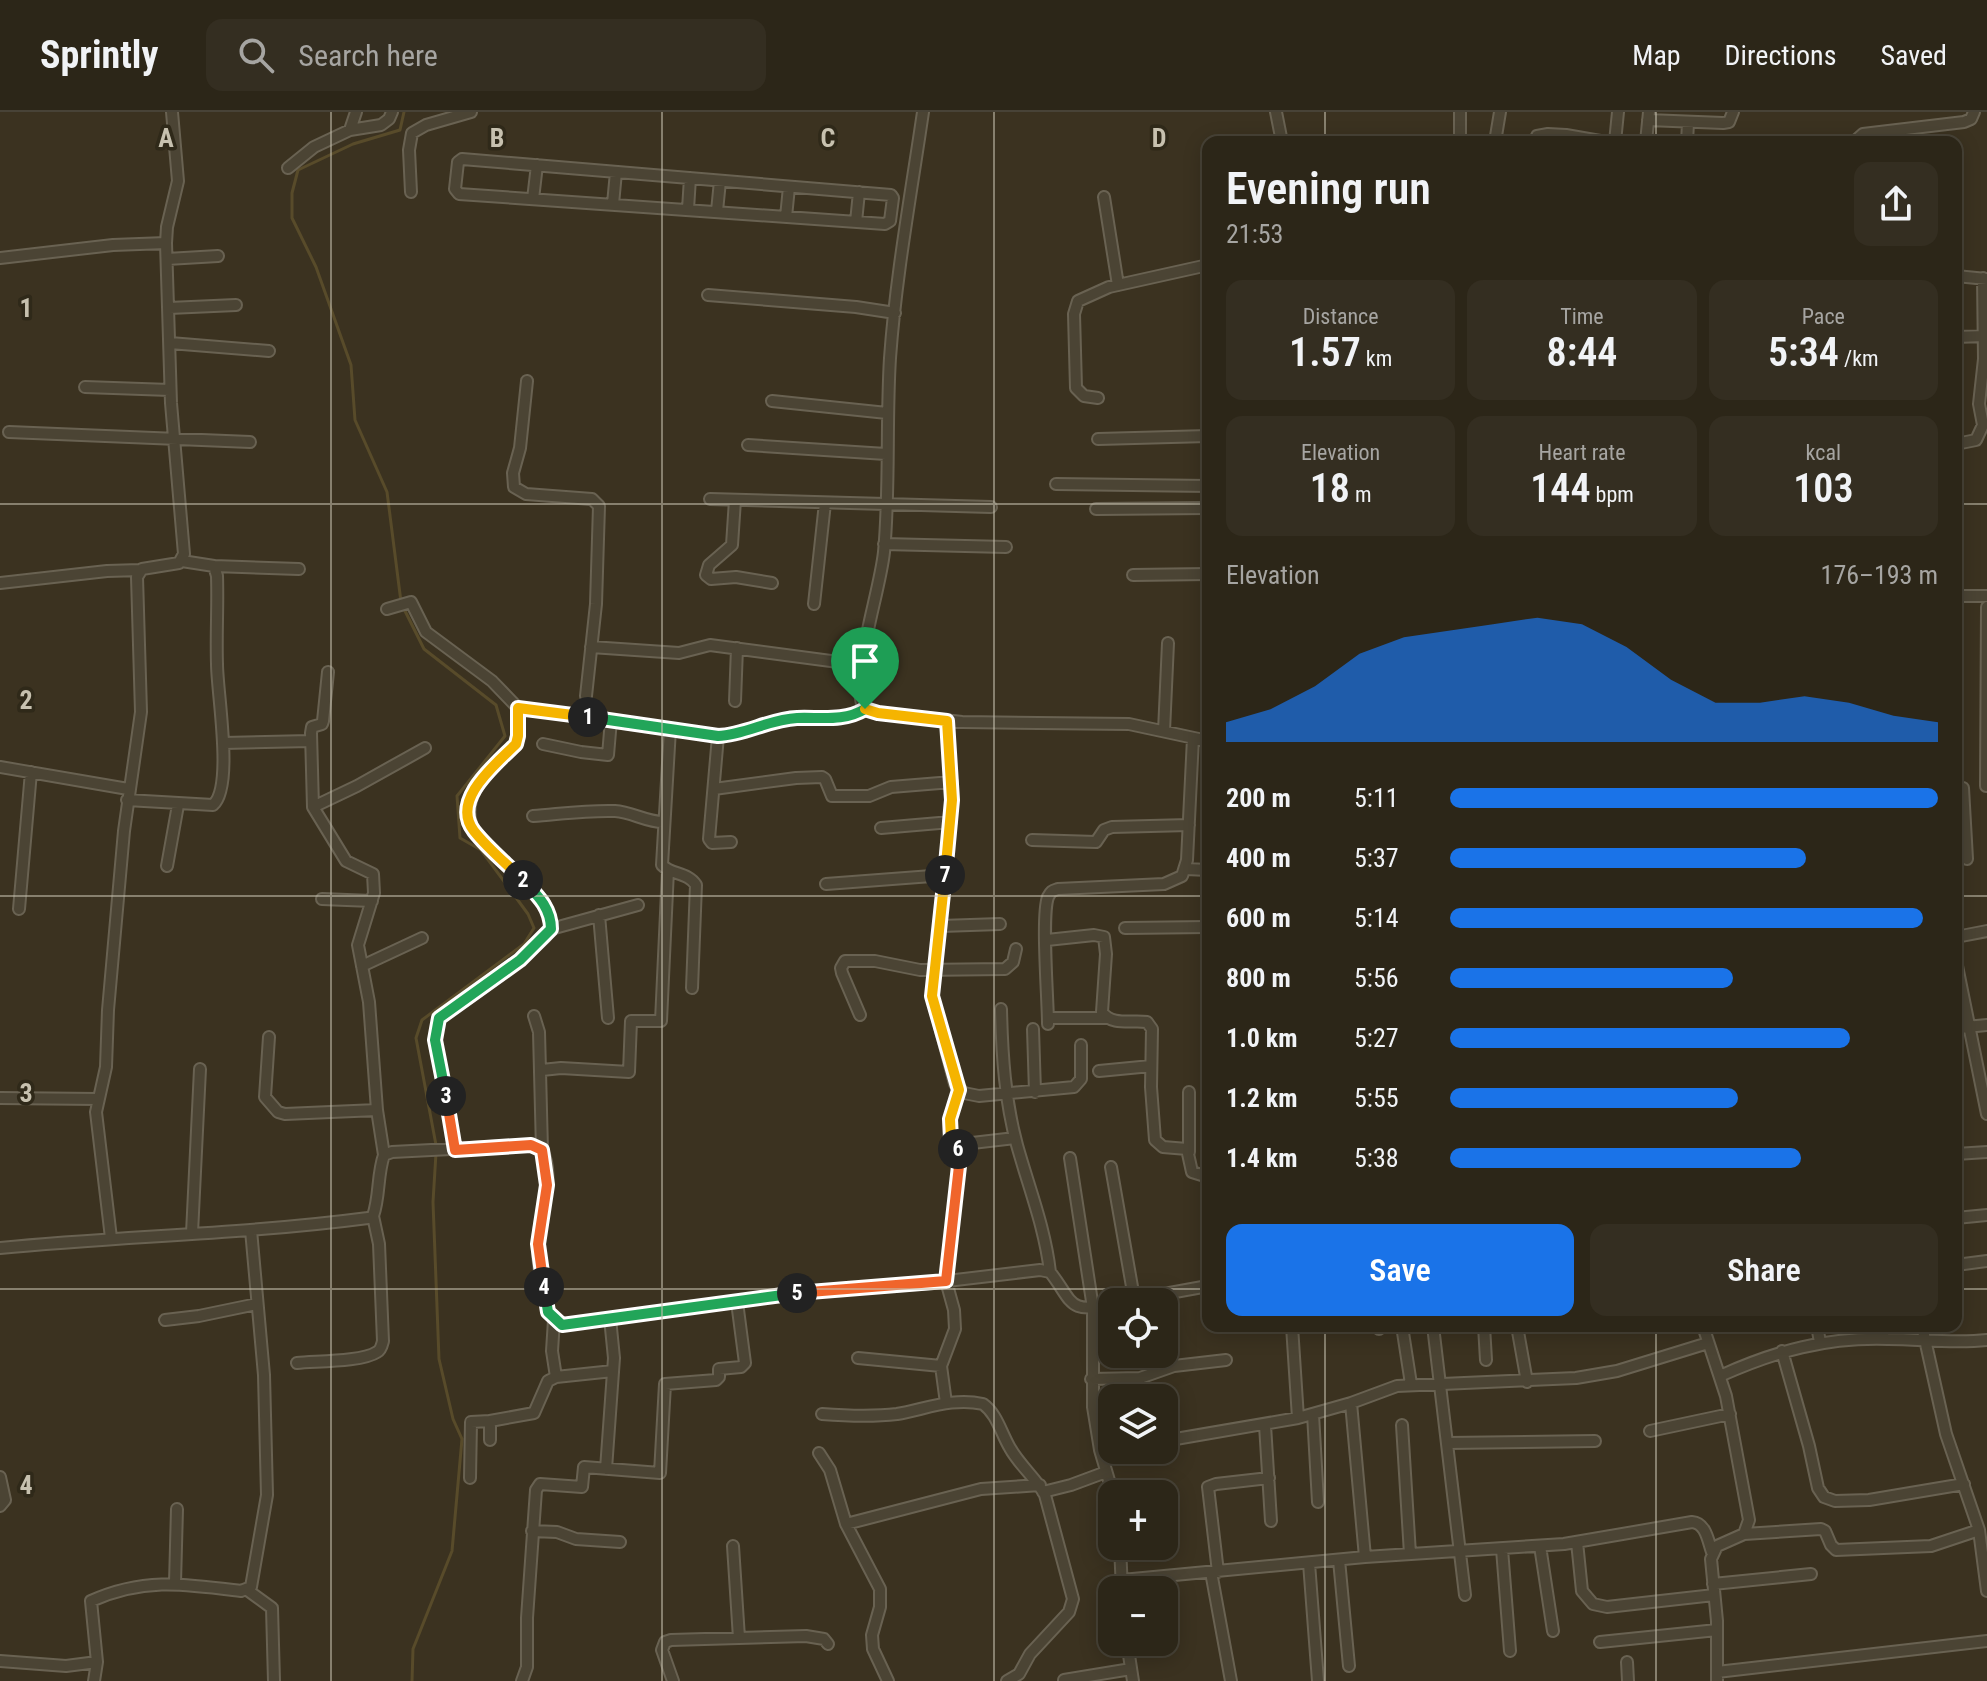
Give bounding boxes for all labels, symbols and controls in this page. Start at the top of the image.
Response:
search box [206,19,766,91]
text: Sprintly [40,33,158,77]
icon: search [234,33,278,77]
text: Search here [298,38,438,73]
text: Map [1632,39,1681,72]
text: Directions [1725,39,1836,72]
text: Saved [1880,39,1947,72]
text: A [158,123,174,153]
text: B [490,123,504,153]
text: C [821,123,836,153]
text: D [1152,123,1166,153]
button: share [1854,162,1938,246]
text: Evening run [1226,163,1431,215]
text: 21:53 [1226,219,1283,249]
text: 1 [19,293,33,323]
text: Distance [1303,304,1379,329]
text: Time [1560,304,1604,329]
text: Pace [1802,304,1845,329]
text: 1.57 [1289,329,1361,376]
text: 8:44 [1547,329,1617,376]
text: 5:34 [1768,329,1839,376]
text: km [1361,346,1392,371]
text: /km [1839,346,1879,371]
text: Elevation [1301,440,1380,465]
text: Heart rate [1539,440,1625,465]
text: kcal [1806,440,1841,465]
text: 18 [1310,465,1350,512]
text: 144 [1530,465,1591,512]
text: 103 [1793,465,1854,512]
text: m [1350,482,1372,507]
text: bpm [1591,482,1634,507]
text: Elevation [1226,560,1320,590]
text: 176–193 m [1821,560,1938,590]
pin [831,627,899,709]
icon: arrive [843,639,887,683]
text: 2 [19,685,33,715]
pin: 1 [568,697,608,737]
text: 1 [582,704,594,729]
text: 200 m [1226,783,1291,813]
text: 5:11 [1354,783,1399,813]
text: 400 m [1226,843,1291,873]
text: 5:37 [1354,843,1399,873]
pin: 7 [925,855,965,895]
pin: 2 [503,860,543,900]
text: 7 [939,862,951,887]
text: 2 [517,867,529,892]
text: 600 m [1226,903,1291,933]
text: 5:14 [1354,903,1399,933]
text: 800 m [1226,963,1291,993]
text: 5:56 [1354,963,1399,993]
text: 1.0 km [1226,1023,1298,1053]
text: 5:27 [1354,1023,1399,1053]
pin: 3 [426,1076,466,1116]
text: 3 [19,1078,33,1108]
text: 3 [440,1083,452,1108]
text: 1.2 km [1226,1083,1298,1113]
text: 5:55 [1354,1083,1399,1113]
pin: 6 [938,1129,978,1169]
text: 6 [952,1136,964,1161]
text: 1.4 km [1226,1143,1298,1173]
text: 5:38 [1354,1143,1399,1173]
button: Save [1226,1224,1574,1316]
button: Share [1590,1224,1938,1316]
pin: 4 [524,1267,564,1307]
pin: 5 [777,1273,817,1313]
text: 4 [538,1274,550,1299]
text: 5 [791,1280,803,1305]
map controls [1098,1288,1178,1656]
button: locate [1098,1288,1178,1368]
button: layers [1098,1384,1178,1464]
text: 4 [19,1470,33,1500]
button: + [1098,1480,1178,1560]
button: − [1098,1576,1178,1656]

